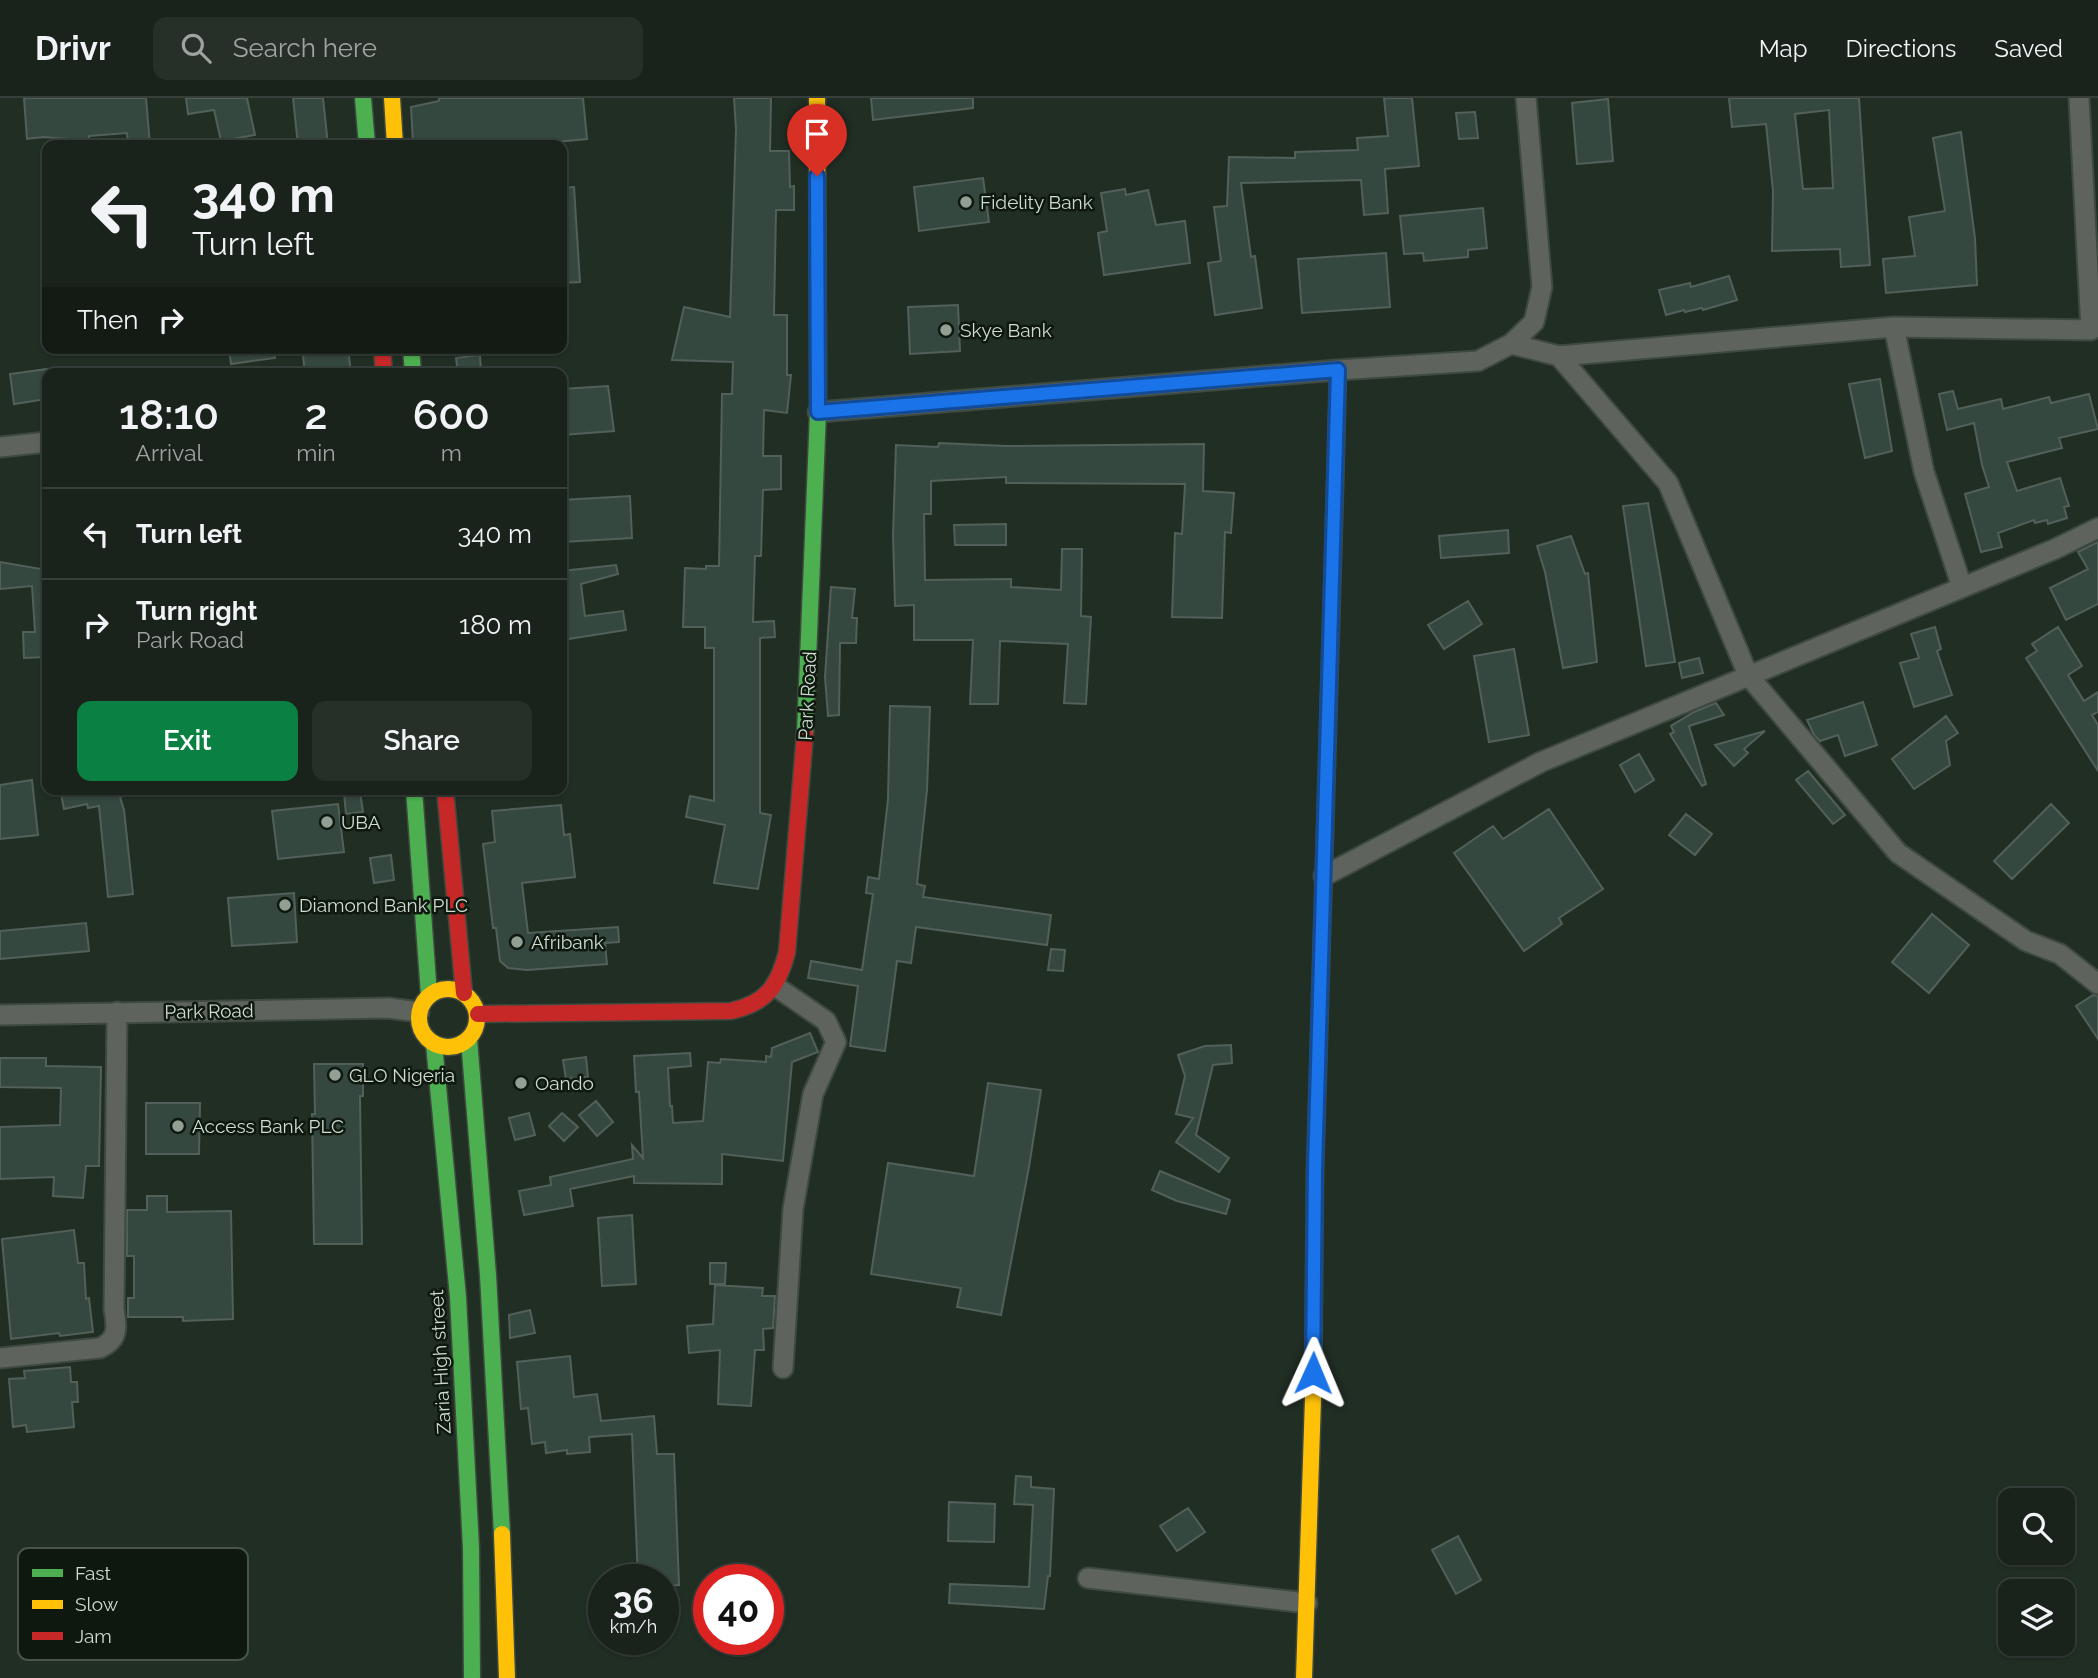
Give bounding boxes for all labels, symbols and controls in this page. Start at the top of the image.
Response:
search box [153,17,643,80]
text: Drivr [35,29,111,68]
icon: search [177,29,215,67]
text: Search here [233,33,377,63]
text: Map [1759,34,1808,63]
text: Directions [1846,34,1956,63]
text: Saved [1994,34,2063,63]
pin [787,104,847,176]
icon: arrive [798,115,836,153]
text: 340 m [192,166,335,223]
icon: left [77,168,168,259]
place label: Fidelity Bank [980,191,1093,213]
marker: Fidelity Bank [958,194,974,210]
text: Turn left [192,225,314,262]
icon: right [152,301,190,339]
text: Then [77,305,138,335]
place label: Skye Bank [960,319,1052,341]
marker: Skye Bank [938,322,954,338]
text: 18:10 [119,390,219,439]
text: 2 [304,390,327,439]
text: 600 [413,390,490,439]
text: Arrival [135,439,203,466]
text: min [296,439,336,466]
text: m [441,439,462,466]
icon: left [77,515,115,553]
text: Turn left [136,519,242,549]
text: 340 m [457,519,532,549]
text: Turn right [136,596,257,626]
icon: right [77,606,115,644]
text: 180 m [459,610,532,640]
text: Park Road [136,626,244,653]
street label: Park Road [794,651,820,741]
button: Exit [77,701,298,781]
button: Share [312,701,532,781]
place label: UBA [341,811,381,833]
marker: UBA [319,814,335,830]
place label: Diamond Bank PLC [299,894,468,916]
marker: Diamond Bank PLC [277,897,293,913]
place label: Afribank [531,931,604,953]
marker: Afribank [509,934,525,950]
street label: Park Road [164,999,254,1023]
place label: GLO Nigeria [349,1064,455,1086]
marker: GLO Nigeria [327,1067,343,1083]
place label: Oando [535,1072,594,1094]
marker: Oando [513,1075,529,1091]
place label: Access Bank PLC [192,1115,344,1137]
marker: Access Bank PLC [170,1118,186,1134]
street label: Zaria High street [425,1289,455,1435]
position arrow [1276,1336,1350,1410]
map controls [1998,1488,2075,1656]
button: search [1998,1488,2075,1565]
legend [18,1548,248,1660]
text: Fast [75,1562,111,1584]
speed limit sign: 40 [693,1564,784,1655]
button: layers [1998,1579,2075,1656]
text: 36 [613,1580,654,1621]
text: Slow [75,1593,119,1615]
text: km/h [610,1616,657,1637]
text: Jam [75,1625,112,1647]

